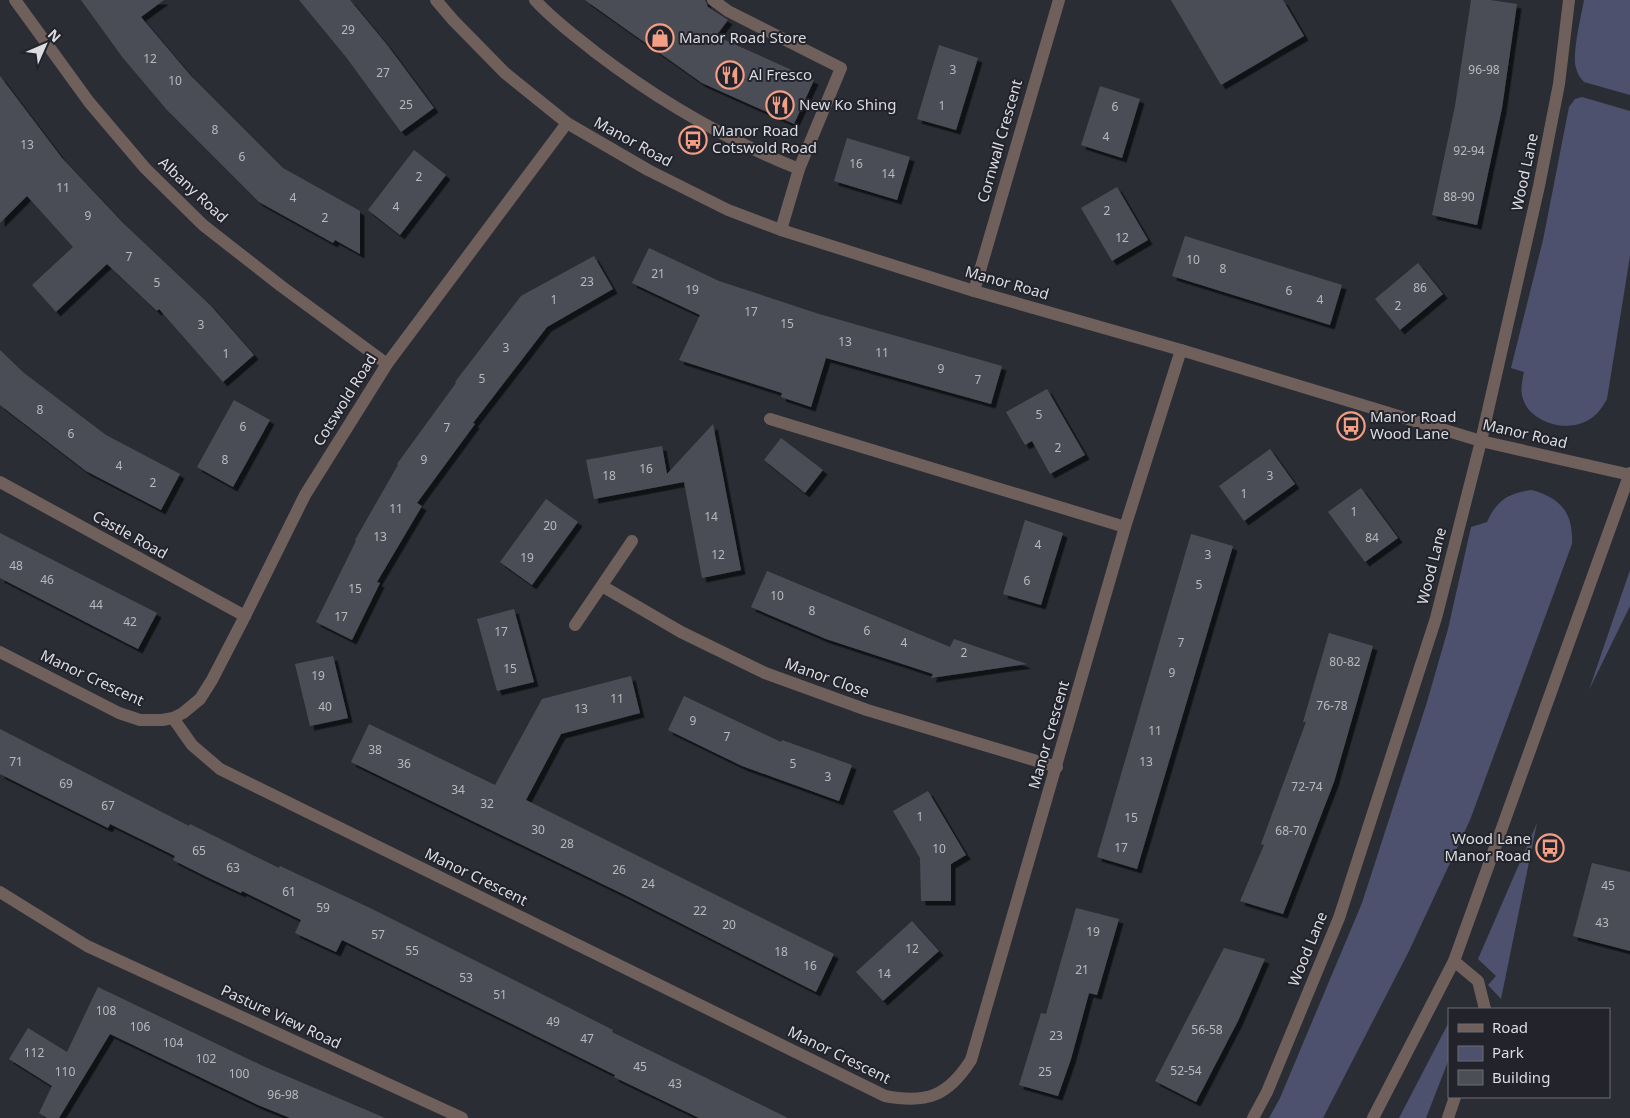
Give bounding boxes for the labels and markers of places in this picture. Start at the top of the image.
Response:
shop icon: Manor Road Store [645,23,675,53]
place label: Manor Road Store [679,27,807,47]
restaurant icon: Al Fresco [715,60,745,90]
place label: Al Fresco [749,64,812,84]
restaurant icon: New Ko Shing [765,90,795,120]
place label: New Ko Shing [799,94,896,114]
place label: Manor Road Cotswold Road [712,120,817,157]
bus stop icon: Manor Road Cotswold Road [678,125,708,155]
place label: Manor Road Wood Lane [1370,406,1457,443]
bus stop icon: Manor Road Wood Lane [1336,411,1366,441]
place label: Wood Lane Manor Road [1444,828,1531,865]
bus stop icon: Wood Lane Manor Road [1535,833,1565,863]

